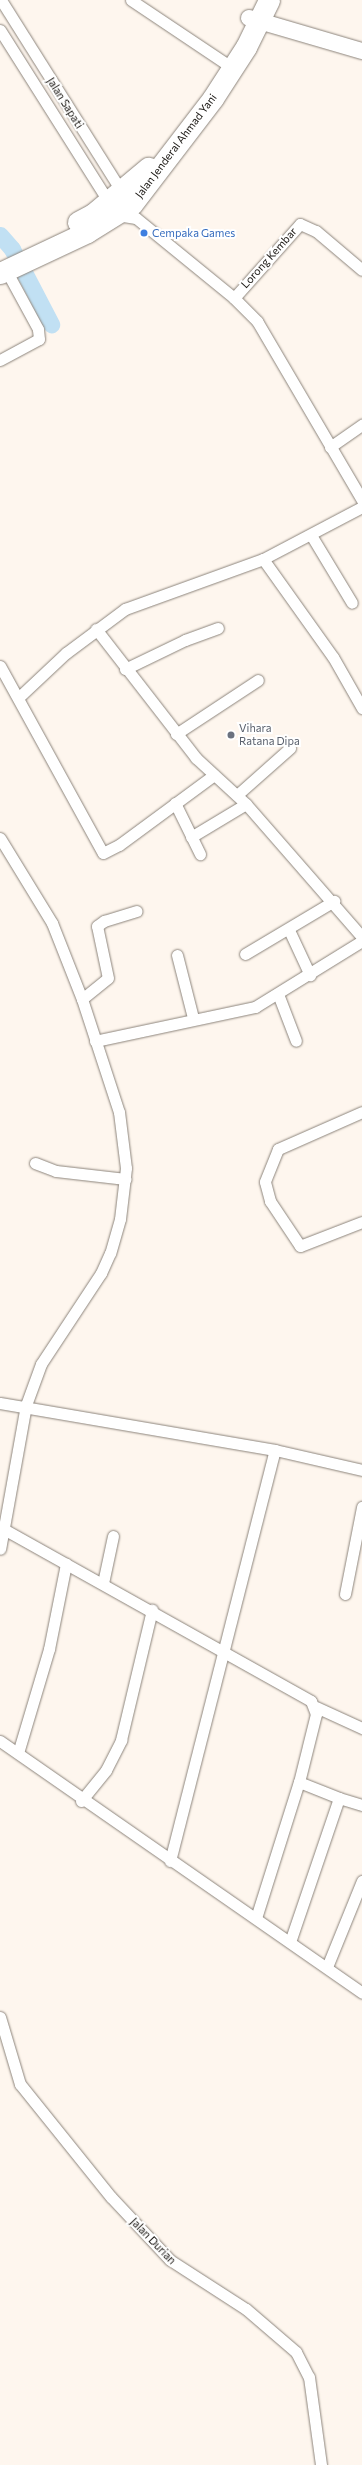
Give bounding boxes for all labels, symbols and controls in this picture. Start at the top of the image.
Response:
street label: Jalan Sapati [44,75,86,131]
street label: Jalan Jenderal Ahmad Yani [133,91,219,201]
street label: Lorong Kembar [238,225,300,291]
place label: Cempaka Games [152,226,235,240]
marker: Cempaka Games [139,228,149,238]
place label: Vihara Ratana Dipa [239,722,300,748]
marker: Vihara Ratana Dipa [226,730,236,740]
street label: Jalan Durian [128,2215,178,2267]

